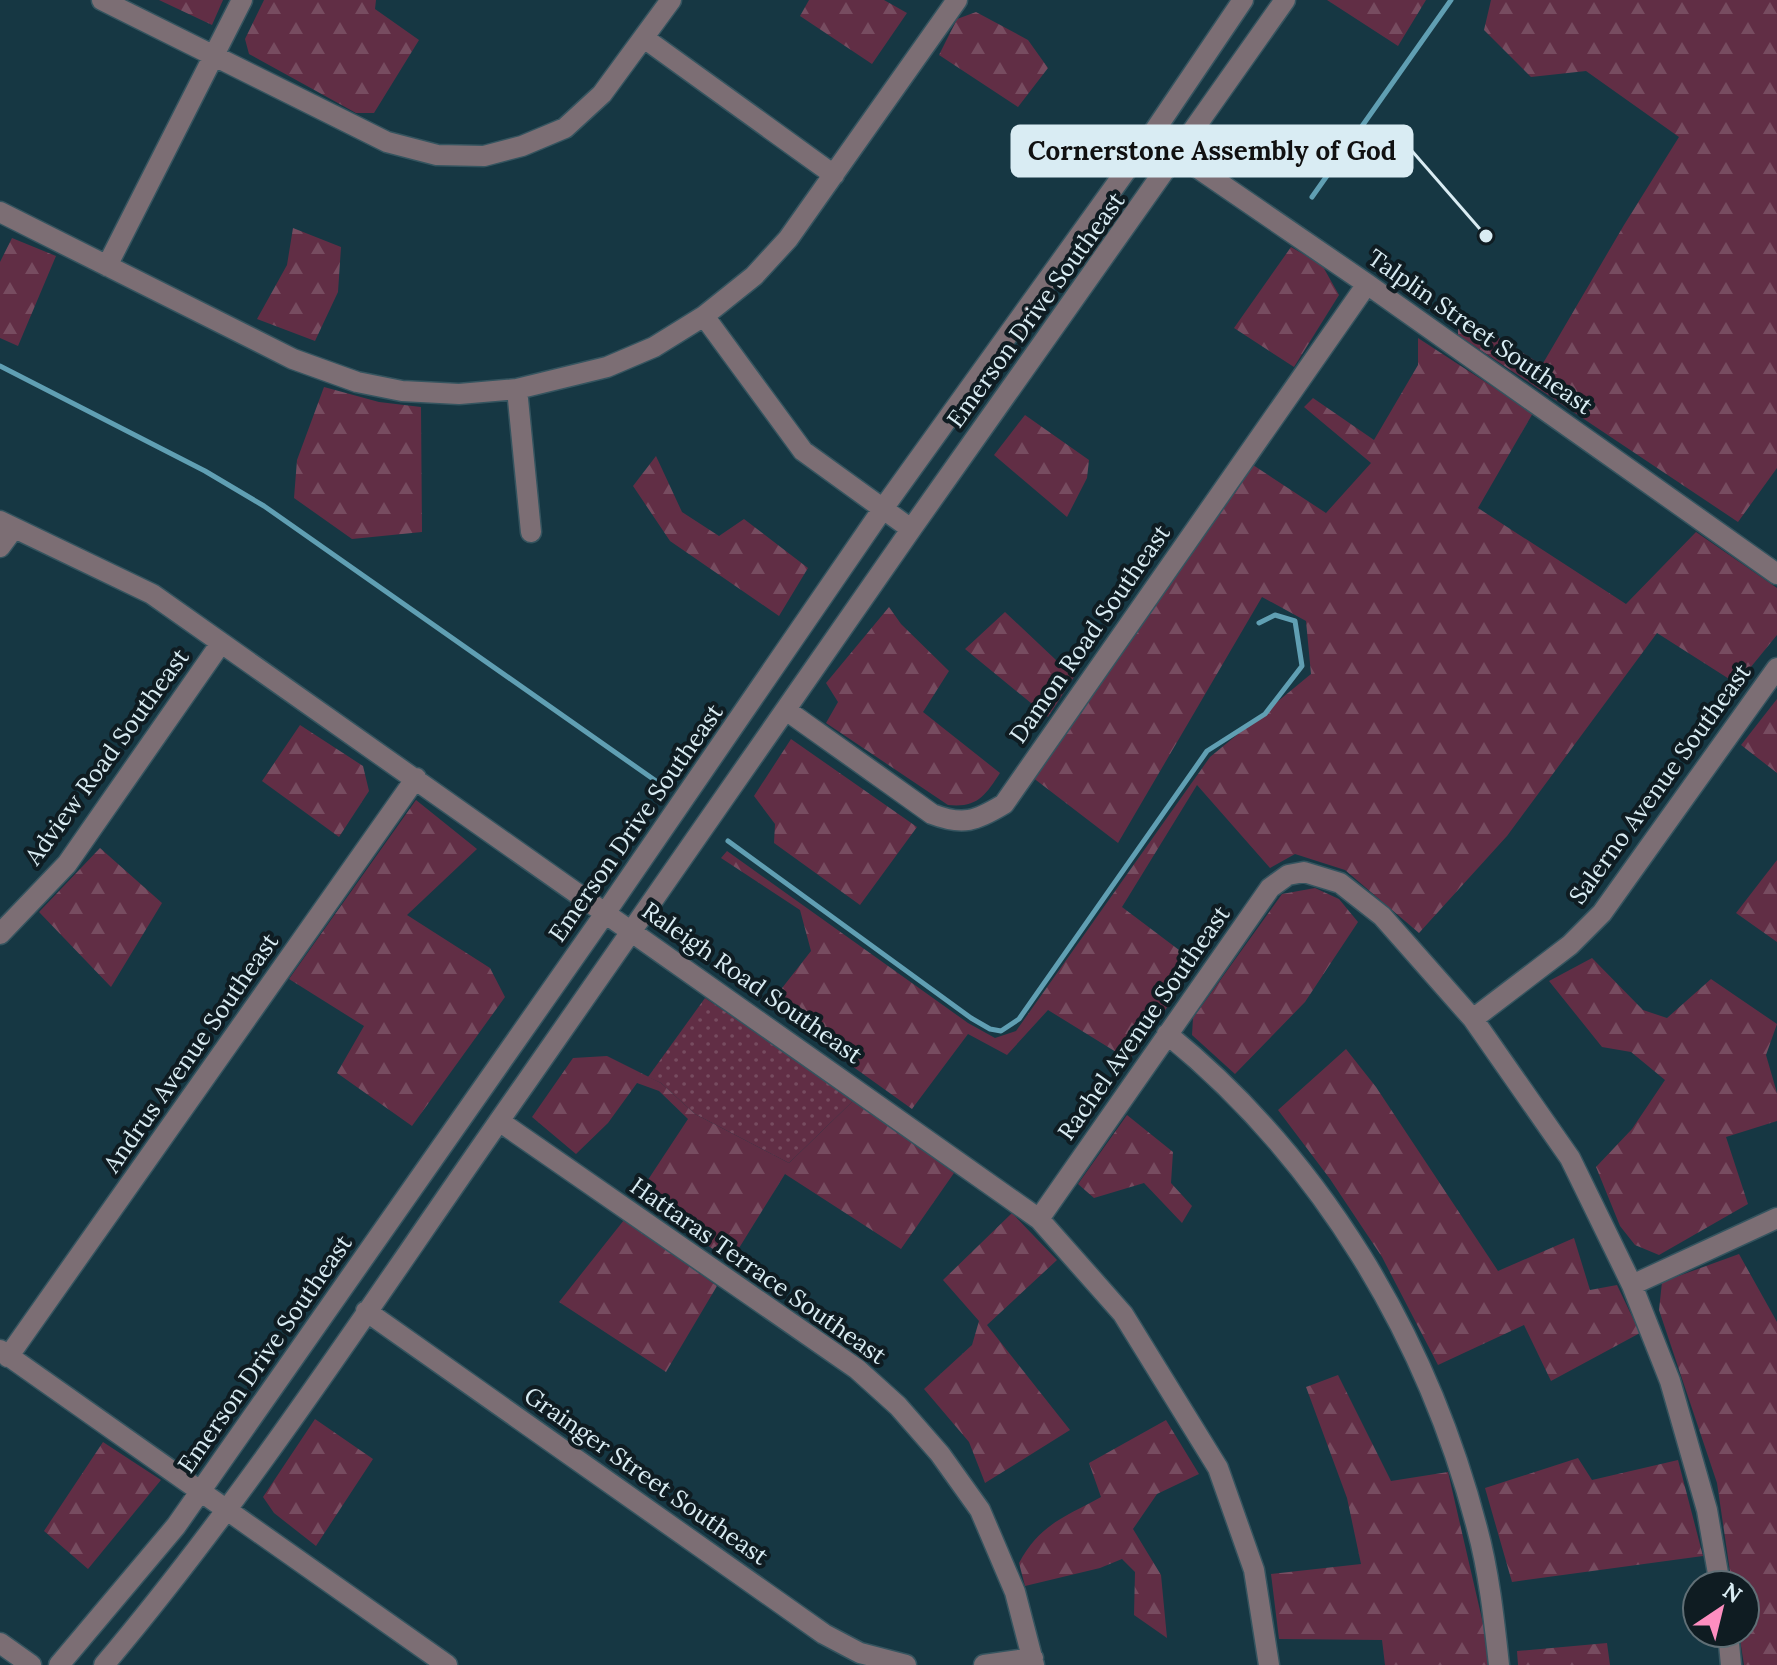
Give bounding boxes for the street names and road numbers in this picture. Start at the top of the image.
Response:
street label: Emerson Drive Southeast [940,185,1132,434]
street label: Talplin Street Southeast [1362,242,1599,422]
street label: Damon Road Southeast [1002,518,1177,749]
street label: Adview Road Southeast [17,642,196,872]
street label: Salerno Avenue Southeast [1562,657,1758,910]
street label: Emerson Drive Southeast [542,697,730,948]
street label: Raleigh Road Southeast [636,895,869,1071]
street label: Rachel Avenue Southeast [1051,899,1237,1146]
street label: Andrus Avenue Southeast [96,926,285,1179]
street label: Hattaras Terrace Southeast [624,1170,893,1371]
street label: Emerson Drive Southeast [171,1228,359,1479]
street label: Grainger Street Southeast [518,1379,775,1572]

